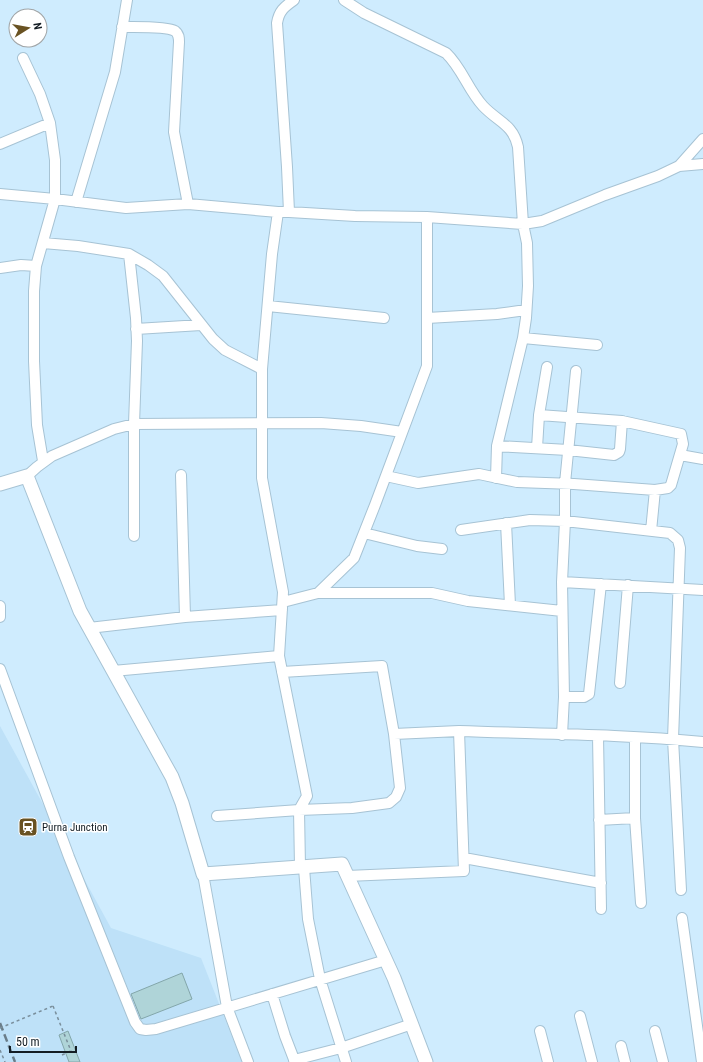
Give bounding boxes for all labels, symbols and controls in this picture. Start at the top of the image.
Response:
north arrow [8,8,48,48]
text: N [30,22,44,31]
station icon: Purna Junction [17,816,39,838]
place label: Purna Junction [42,821,108,834]
scale bar [10,1028,76,1054]
text: 50 m [16,1035,40,1049]

